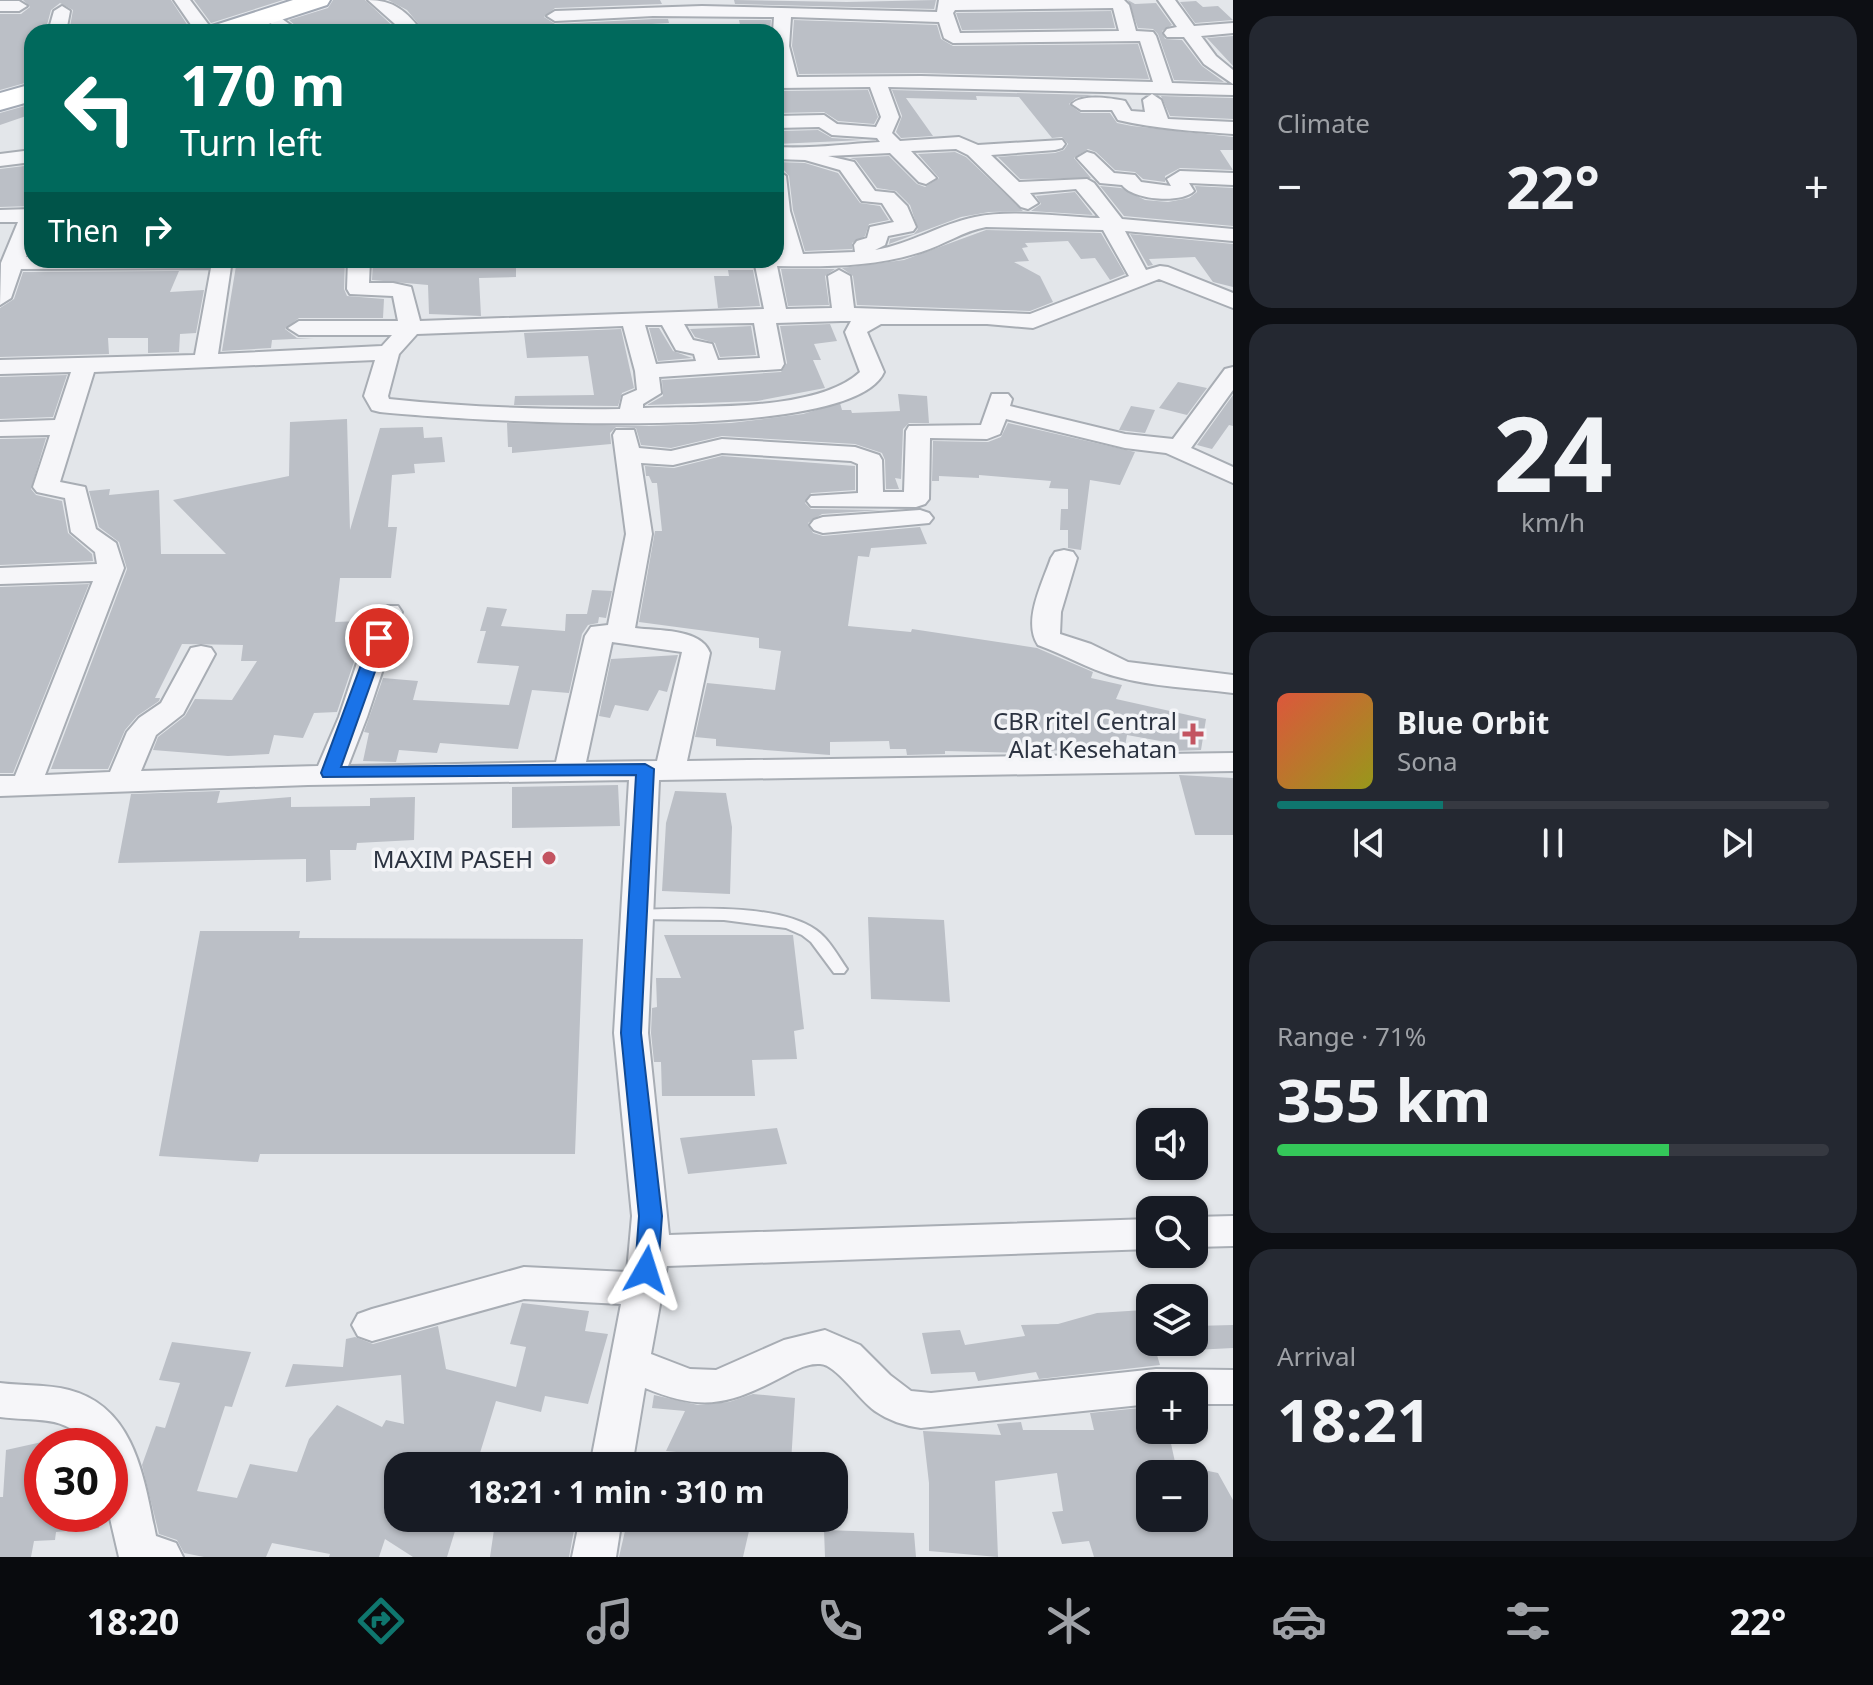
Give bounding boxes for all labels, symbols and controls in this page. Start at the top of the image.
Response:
text: 170 m [180,46,345,122]
icon: left [48,56,152,160]
text: Climate [1277,105,1370,141]
text: Turn left [180,118,322,167]
text: 22° [1506,145,1600,227]
text: − [1277,156,1302,216]
text: + [1804,156,1829,216]
icon: right [135,208,179,252]
text: Then [48,210,119,251]
text: 24 [1494,381,1612,522]
text: km/h [1521,504,1585,540]
pin [345,604,413,672]
icon: arrive [357,616,401,660]
text: Blue Orbit [1397,702,1549,743]
place label: CBR ritel Central Alat Kesehatan [993,704,1177,765]
marker: CBR ritel Central Alat Kesehatan [1184,725,1202,743]
text: Sona [1397,743,1458,779]
icon: previous [1347,821,1391,865]
icon: pause [1531,821,1575,865]
icon: next [1715,821,1759,865]
place label: MAXIM PASEH [373,842,533,875]
marker: MAXIM PASEH [540,849,558,867]
text: Range · 71% [1277,1018,1426,1054]
text: 355 km [1277,1058,1491,1140]
map controls [1136,1108,1208,1532]
button: sound [1136,1108,1208,1180]
button: search [1136,1196,1208,1268]
position arrow [604,1228,688,1312]
button: layers [1136,1284,1208,1356]
text: Arrival [1277,1338,1356,1374]
button: + [1136,1372,1208,1444]
text: 18:21 [1277,1378,1431,1460]
speed limit sign: 30 [24,1428,128,1532]
button: − [1136,1460,1208,1532]
text: 18:21 · 1 min · 310 m [468,1471,764,1512]
icon: directions [353,1593,409,1649]
icon: music [582,1593,638,1649]
icon: phone [812,1593,868,1649]
icon: climate [1041,1593,1097,1649]
icon: car [1271,1593,1327,1649]
icon: filters [1500,1593,1556,1649]
text: 18:20 [87,1597,179,1646]
text: 22° [1730,1597,1786,1646]

